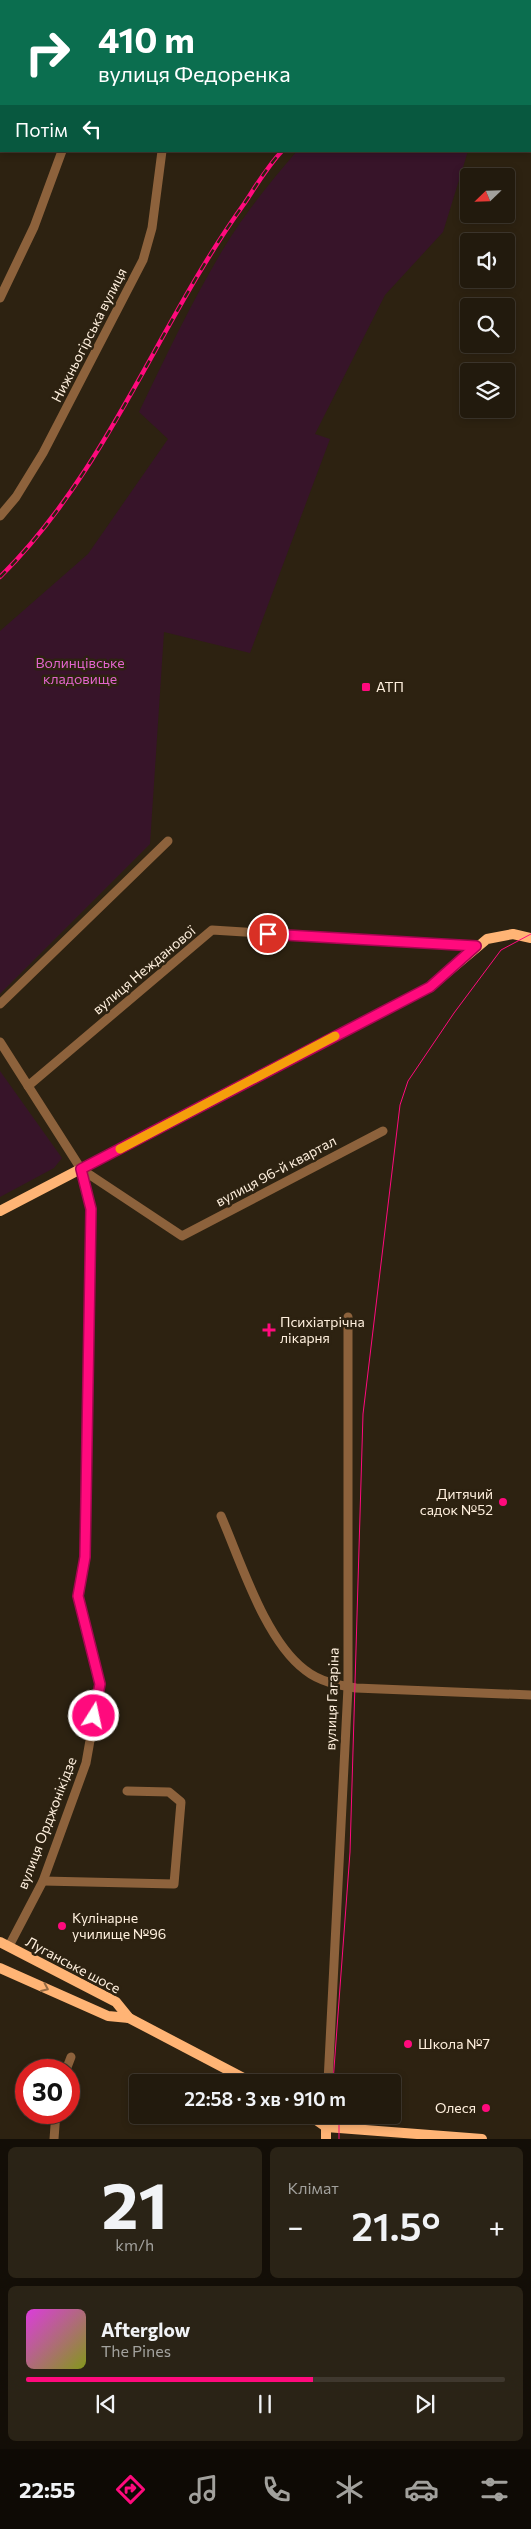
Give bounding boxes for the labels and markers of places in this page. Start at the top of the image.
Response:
place label: АТП [376,678,404,695]
marker: АТП [360,681,372,693]
pin [247,913,289,955]
place label: Психіатрічна лікарня [280,1313,365,1346]
marker: Психіатрічна лікарня [262,1323,276,1337]
place label: Дитячий садок №52 [420,1485,493,1518]
marker: Дитячий садок №52 [497,1496,509,1508]
place label: Кулінарне училище №96 [72,1909,166,1942]
marker: Кулінарне училище №96 [56,1920,68,1932]
place label: Школа №7 [418,2035,490,2052]
marker: Школа №7 [402,2038,414,2050]
place label: Олеся [435,2099,476,2116]
marker: Олеся [480,2102,492,2114]

